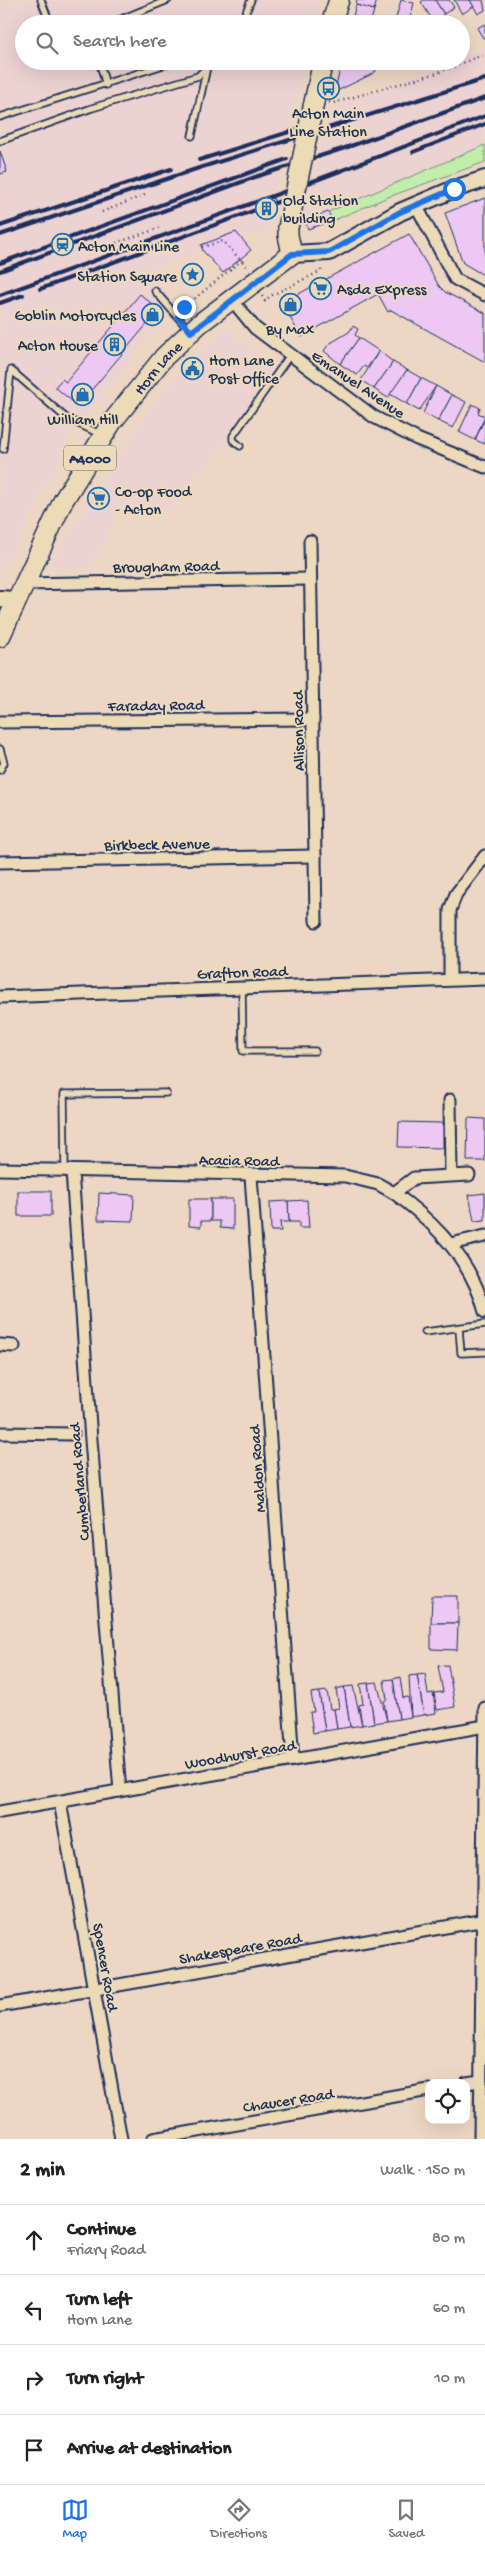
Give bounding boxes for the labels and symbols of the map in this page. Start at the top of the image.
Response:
bus stop icon: Acton Main Line Station [316,76,340,100]
place label: Acton Main Line Station [289,106,367,143]
route start [443,178,466,201]
place label: Old Station building [283,193,358,230]
building icon: Old Station building [255,196,279,220]
station icon: Acton Main Line [50,233,74,257]
place label: Acton Main Line [78,239,180,258]
place icon: Station Square [181,263,205,287]
place label: Station Square [77,269,178,288]
supermarket icon: Asda Express [309,276,333,300]
place label: Asda Express [337,282,427,301]
shop icon: By Max [278,292,302,316]
route end [173,296,196,319]
shop icon: Goblin Motorcycles [140,302,164,326]
place label: Goblin Motorcycles [14,308,137,327]
place label: By Max [265,322,315,341]
building icon: Acton House [102,332,126,356]
place label: Acton House [18,338,99,357]
street label: Horn Lane [131,338,188,400]
street label: Emanuel Avenue [307,348,408,425]
place label: Horn Lane Post Office [208,353,280,390]
public building icon: Horn Lane Post Office [181,356,205,380]
shop icon: William Hill [71,382,95,406]
place label: William Hill [47,412,119,431]
road number: A4000 [64,446,116,470]
place label: Co-op Food - Acton [115,484,193,521]
supermarket icon: Co-op Food - Acton [87,487,111,511]
street label: Brougham Road [112,558,221,579]
street label: Allison Road [290,689,311,771]
street label: Faraday Road [107,697,206,718]
street label: Birkbeck Avenue [103,836,211,857]
street label: Grafton Road [196,963,289,986]
street label: Acacia Road [199,1152,281,1173]
street label: Cumberland Road [67,1420,96,1541]
street label: Maldon Road [247,1423,272,1513]
street label: Woodhurst Road [184,1737,299,1776]
street label: Spencer Road [86,1922,121,2015]
street label: Shakespeare Road [178,1930,305,1971]
street label: Chaucer Road [242,2086,337,2119]

